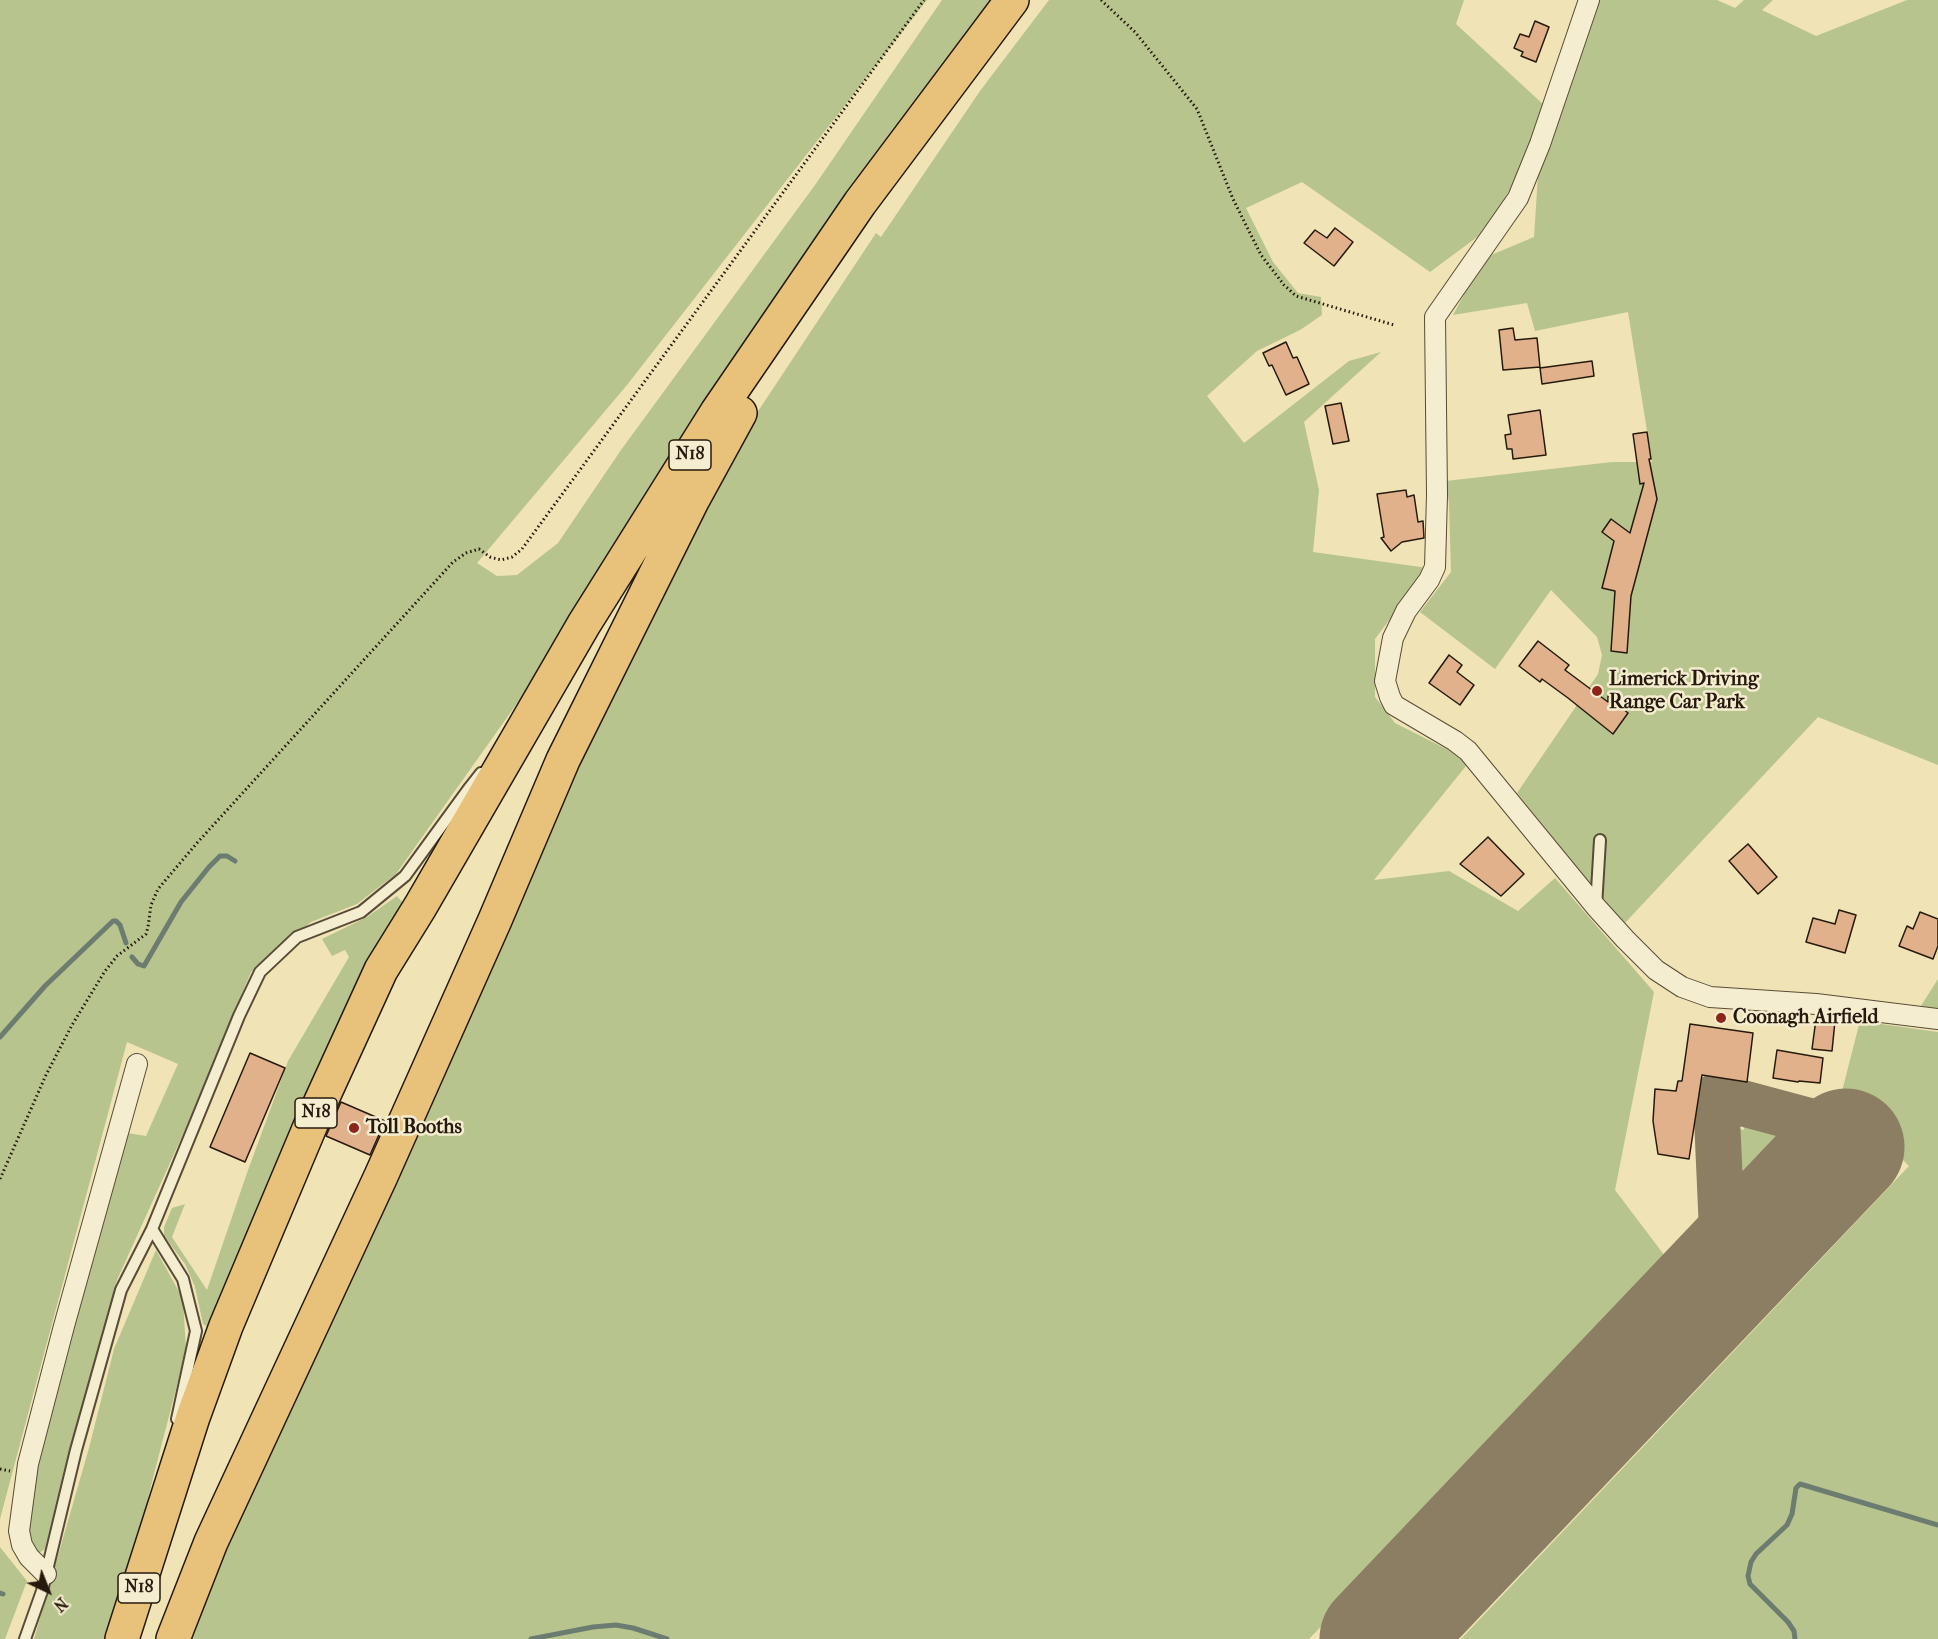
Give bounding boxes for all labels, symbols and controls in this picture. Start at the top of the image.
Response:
road number: N18 [669,440,711,470]
place label: Limerick Driving Range Car Park [1609,668,1759,715]
marker: Limerick Driving Range Car Park [1590,684,1604,698]
place label: Coonagh Airfield [1733,1006,1878,1030]
marker: Coonagh Airfield [1714,1011,1728,1025]
road number: N18 [295,1098,337,1128]
place label: Toll Booths [366,1116,462,1140]
marker: Toll Booths [347,1121,361,1135]
north arrow [18,1561,78,1621]
road number: N18 [118,1573,160,1603]
text: N [50,1593,72,1616]

